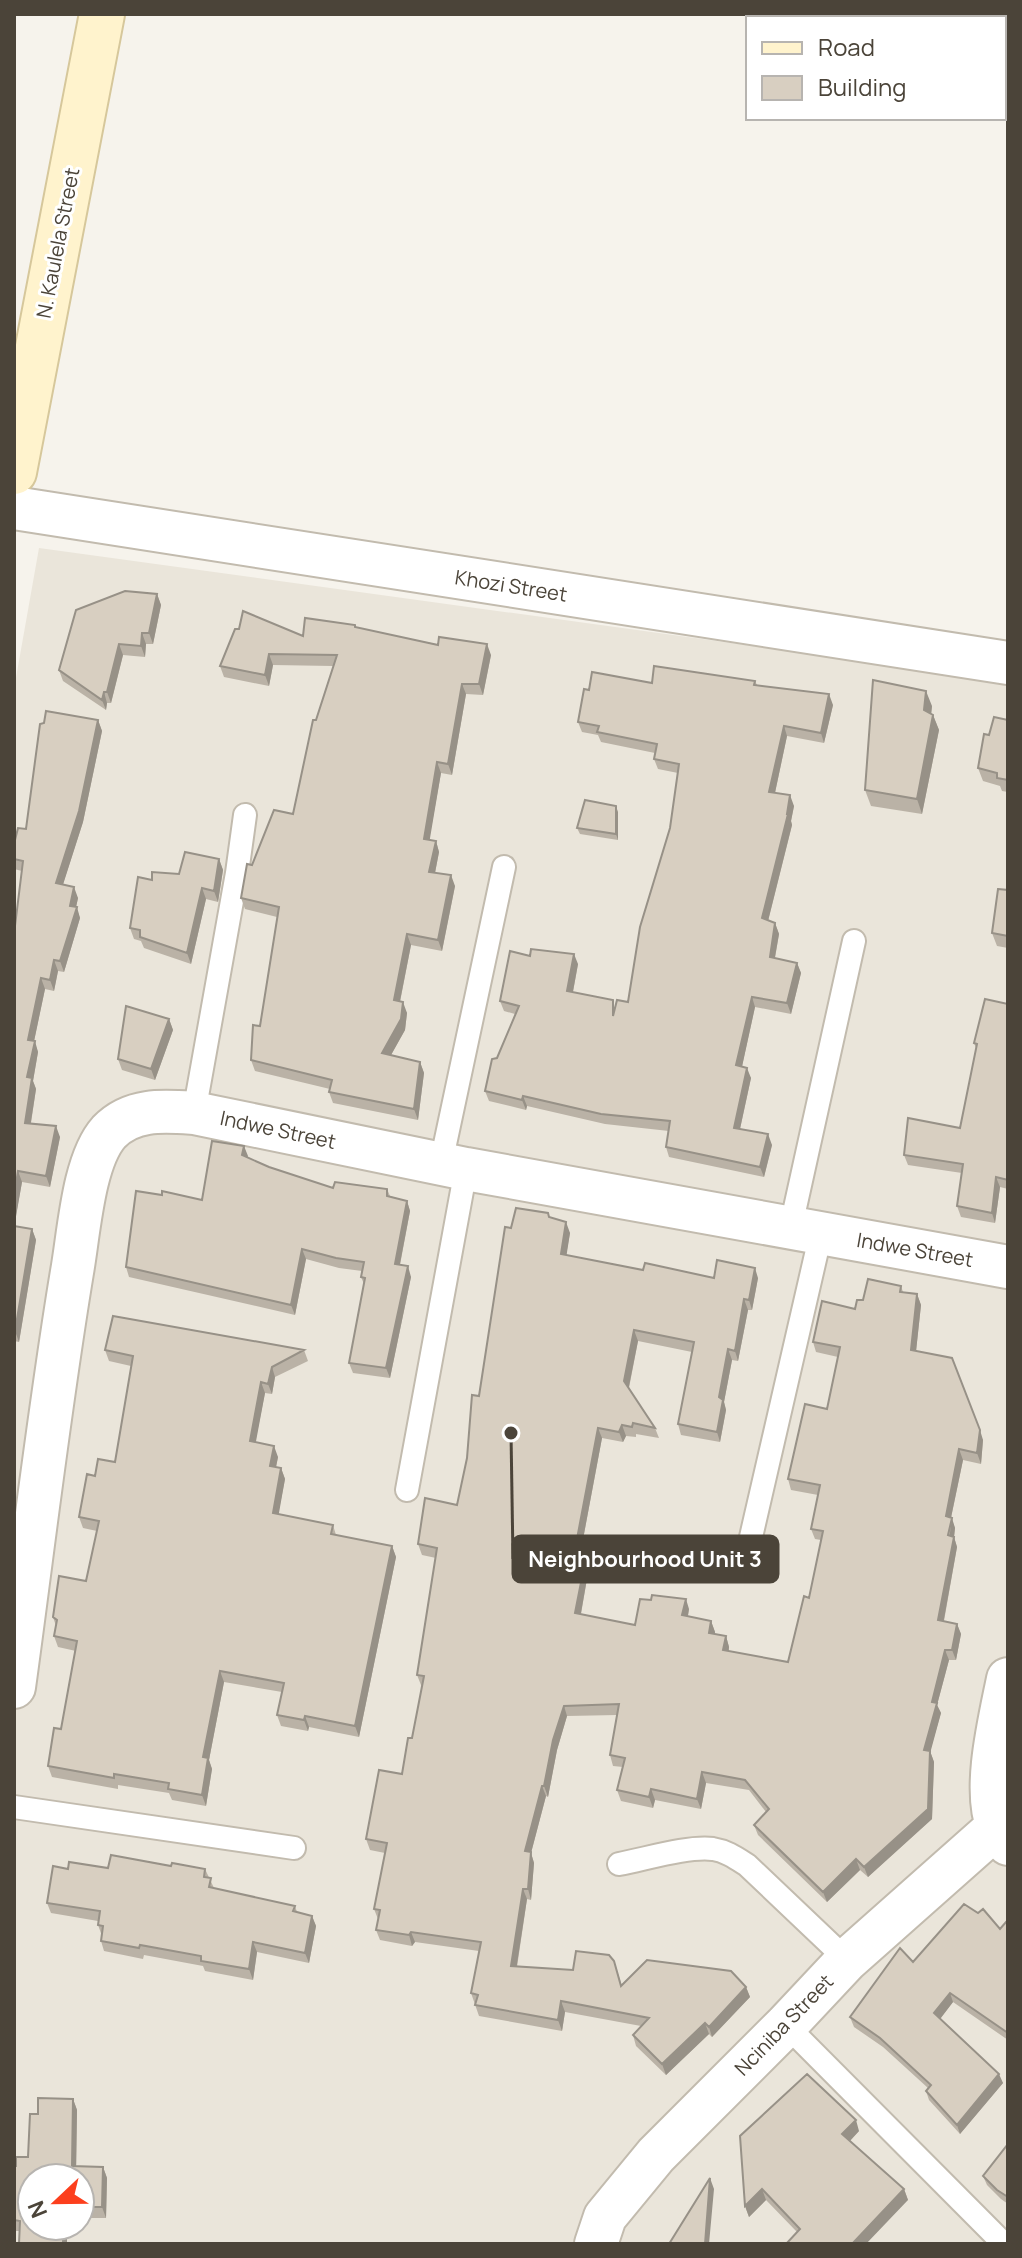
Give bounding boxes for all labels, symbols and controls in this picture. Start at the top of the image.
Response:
legend [746,16,1006,120]
text: Road [818,30,875,63]
text: Building [818,70,906,103]
street label: N. Kaulela Street [30,165,85,320]
street label: Khozi Street [453,563,569,608]
street label: Indwe Street [218,1104,338,1155]
street label: Indwe Street [855,1226,975,1273]
callout: Neighbourhood Unit 3 [513,1536,778,1582]
text: Neighbourhood Unit 3 [528,1544,762,1574]
street label: Nciniba Street [728,1968,839,2081]
north arrow [16,2162,96,2242]
text: N [21,2197,54,2222]

